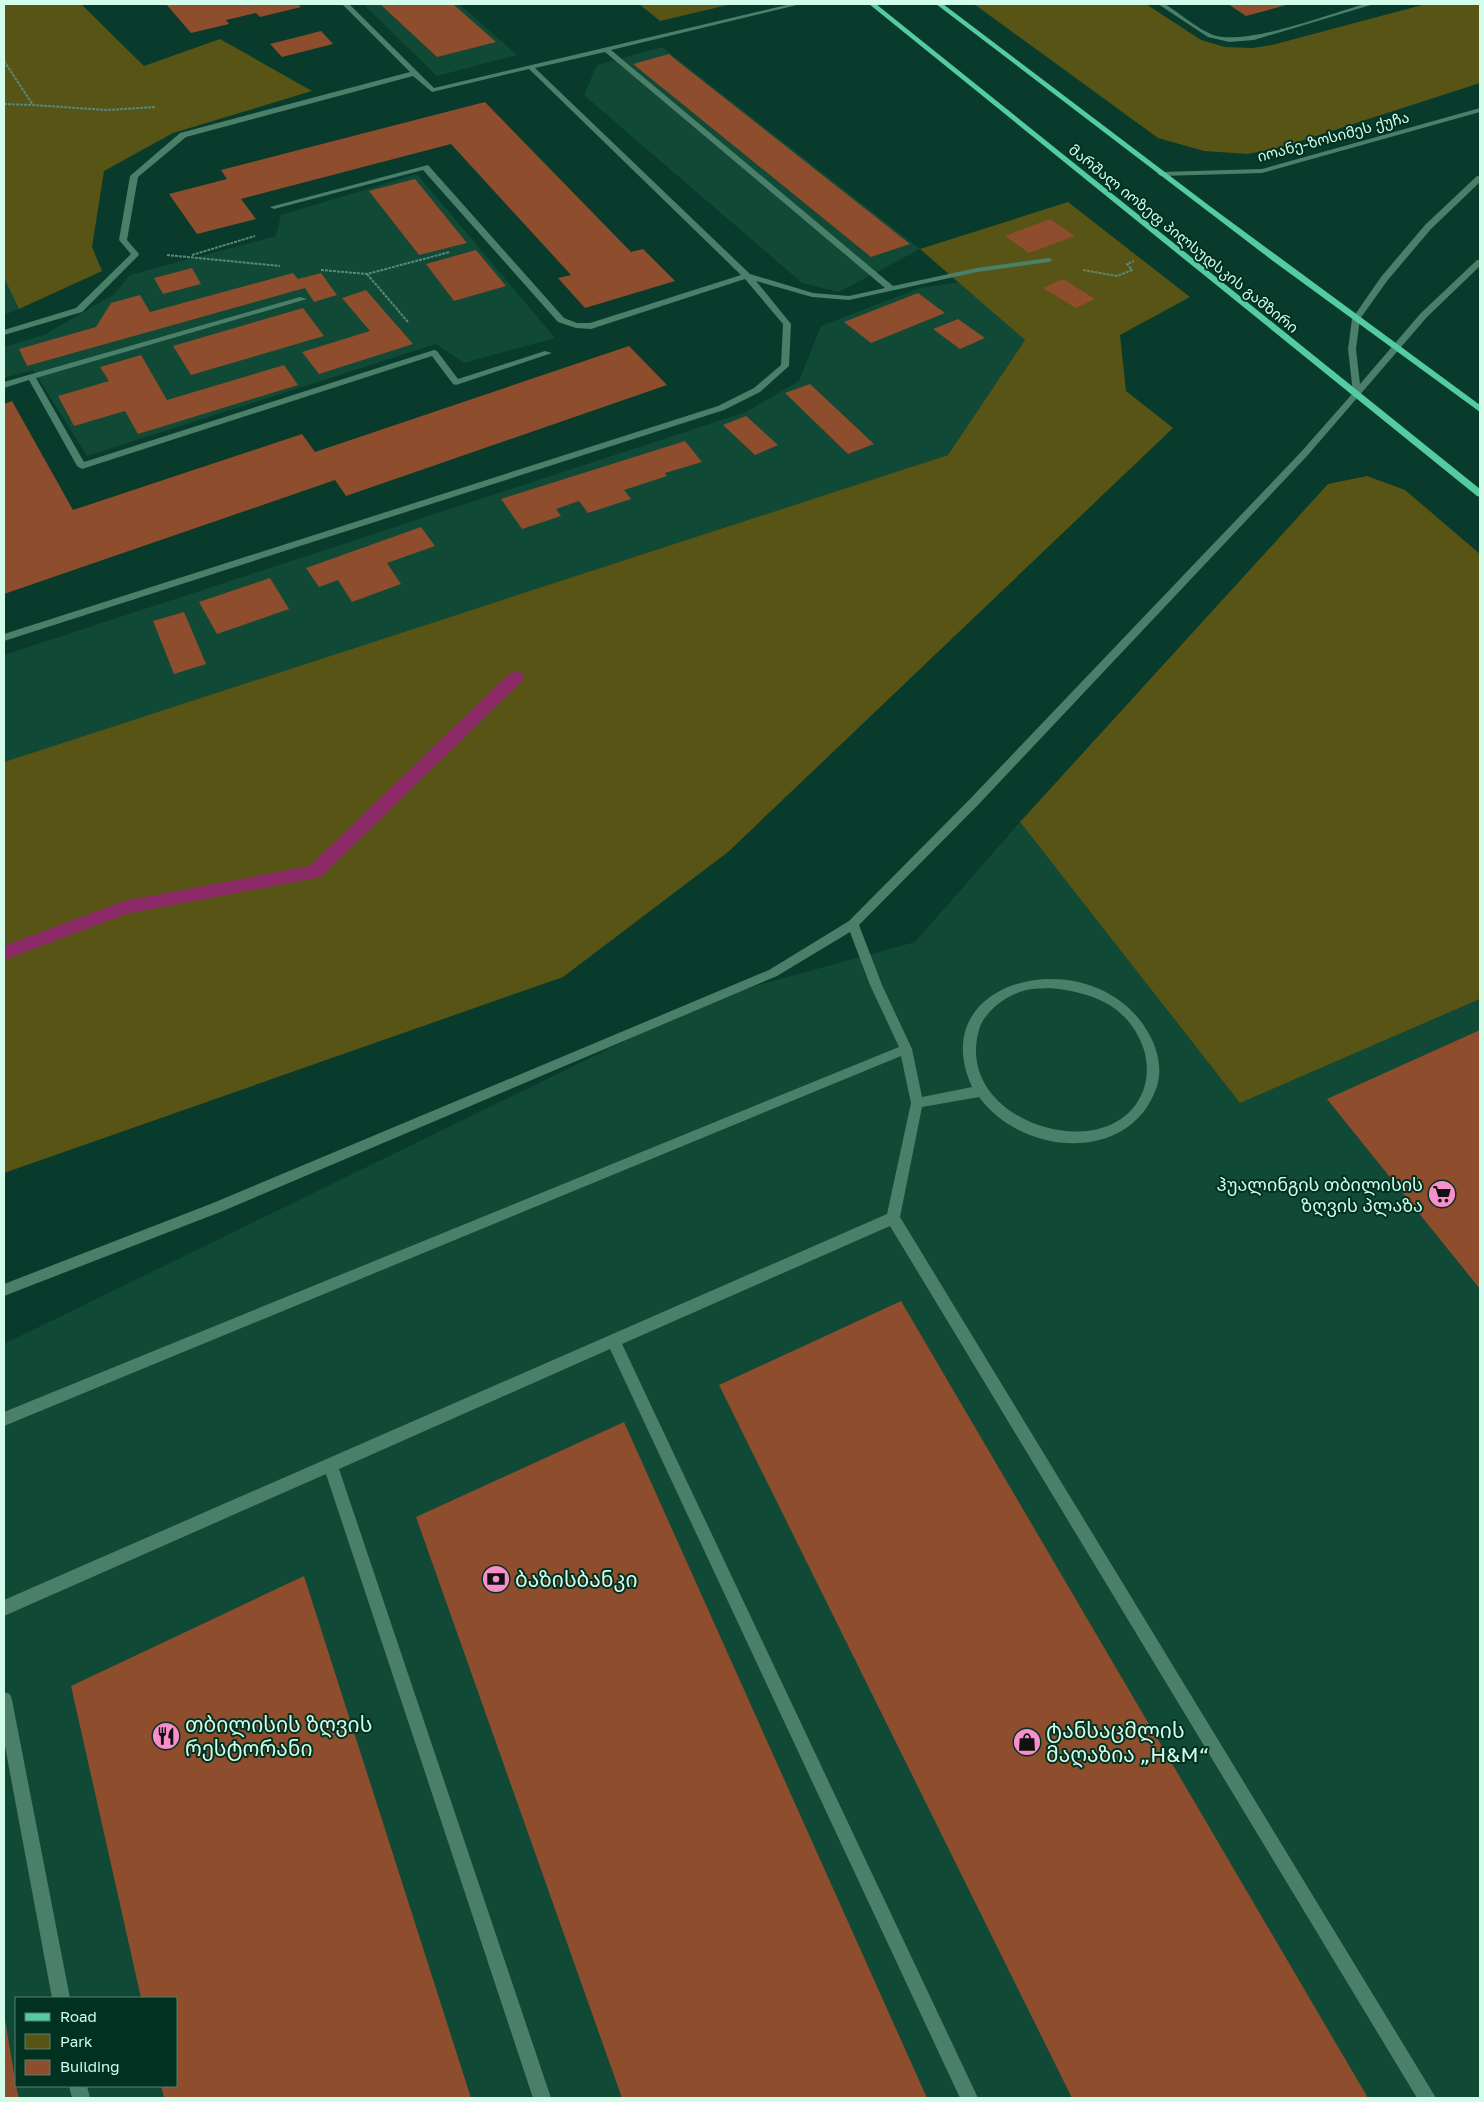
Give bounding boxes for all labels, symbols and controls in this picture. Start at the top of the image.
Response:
street label: იოანე-ზოსიმეს ქუჩა [1255,107,1411,166]
street label: მარშალ იოზეფ პილსუდსკის გამზირი [1065,140,1302,337]
place label: ჰუალინგის თბილისის ზღვის პლაზა [1217,1173,1423,1217]
supermarket icon: ჰუალინგის თბილისის ზღვის პლაზა [1427,1179,1457,1209]
bank icon: ბაზისბანკი [481,1564,511,1594]
place label: ბაზისბანკი [515,1566,638,1592]
place label: თბილისის ზღვის რესტორანი [185,1711,372,1761]
place label: ტანსაცმლის მაღაზია „H&M“ [1046,1717,1209,1768]
restaurant icon: თბილისის ზღვის რესტორანი [151,1721,181,1751]
shop icon: ტანსაცმლის მაღაზია „H&M“ [1012,1727,1042,1757]
legend [15,1997,178,2087]
text: Road [60,2007,97,2025]
text: Park [60,2032,93,2050]
text: Building [60,2057,120,2075]

